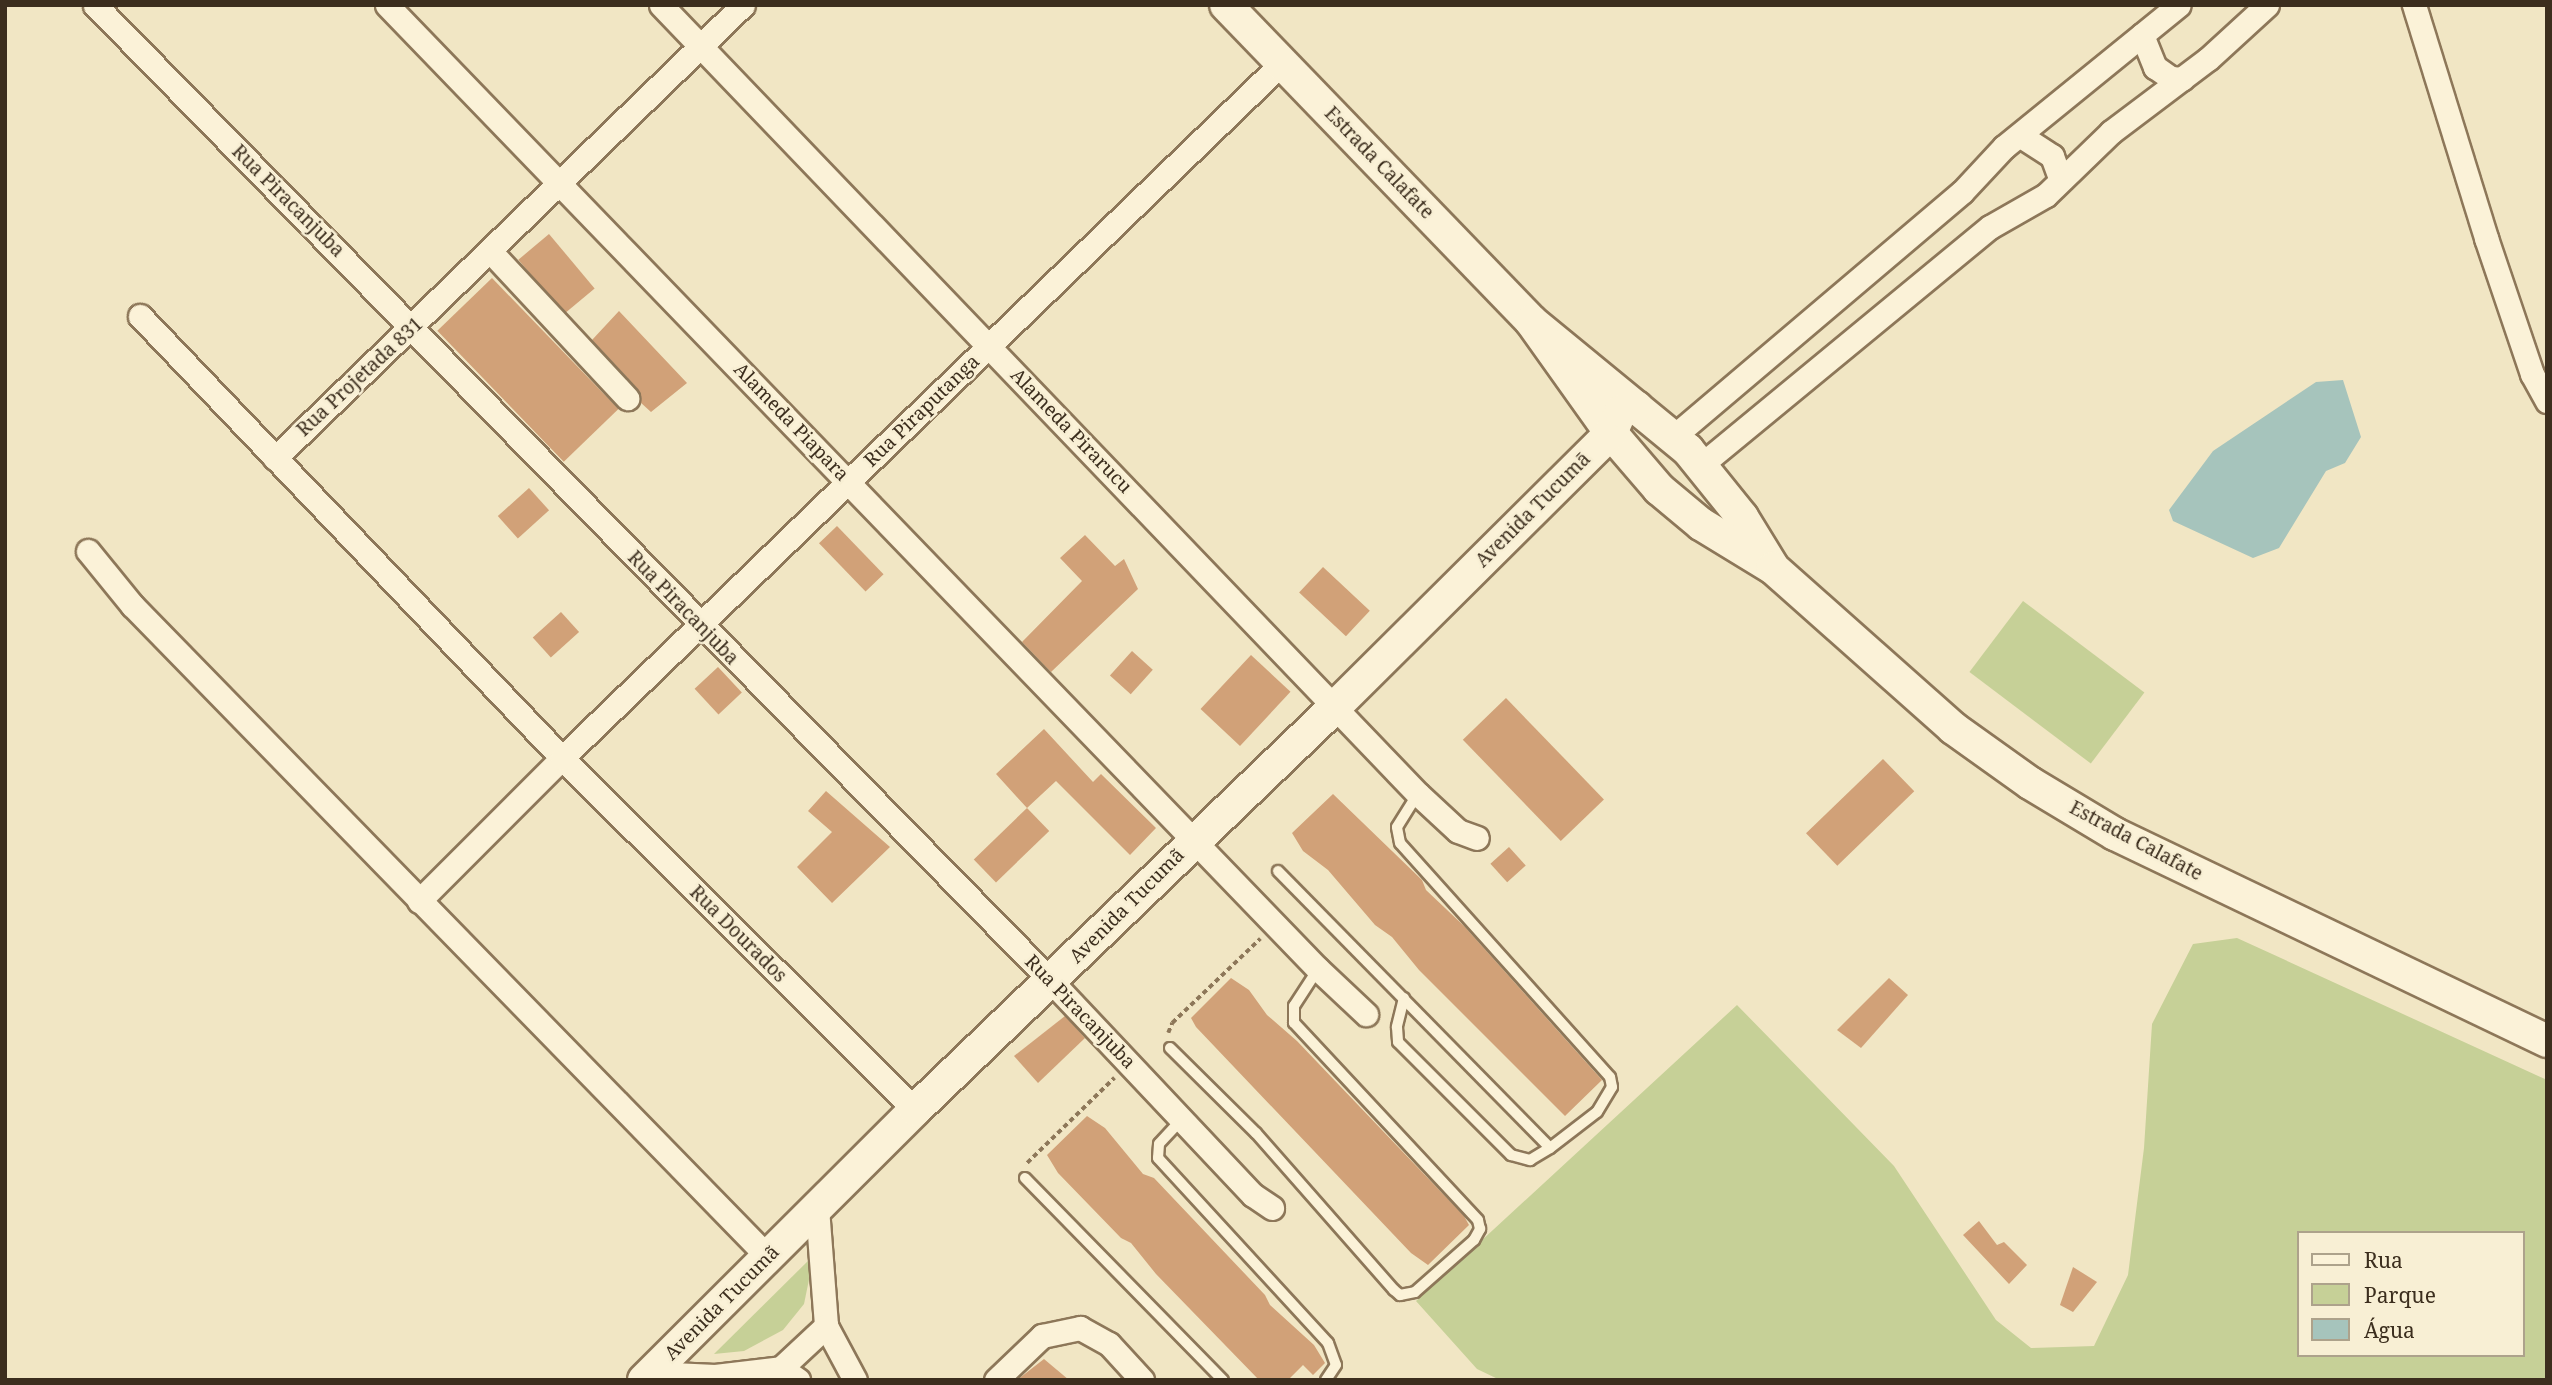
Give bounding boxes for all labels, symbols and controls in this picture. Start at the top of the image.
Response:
street label: Estrada Calafate [1320,102,1438,224]
street label: Rua Piracanjuba [227,140,349,262]
street label: Rua Projetada 831 [292,313,428,441]
street label: Rua Piraputanga [860,350,984,472]
street label: Alameda Piapara [729,358,853,486]
street label: Alameda Pirarucu [1006,364,1136,498]
street label: Avenida Tucumã [1471,448,1595,572]
street label: Rua Piracanjuba [623,546,743,670]
street label: Estrada Calafate [2066,796,2206,886]
street label: Avenida Tucumã [1065,844,1189,968]
street label: Rua Dourados [685,881,791,987]
street label: Rua Piracanjuba [1020,950,1140,1074]
legend [2296,1231,2524,1357]
street label: Avenida Tucumã [660,1241,784,1365]
text: Rua [2364,1246,2403,1274]
text: Parque [2364,1281,2436,1309]
text: Água [2364,1316,2415,1344]

